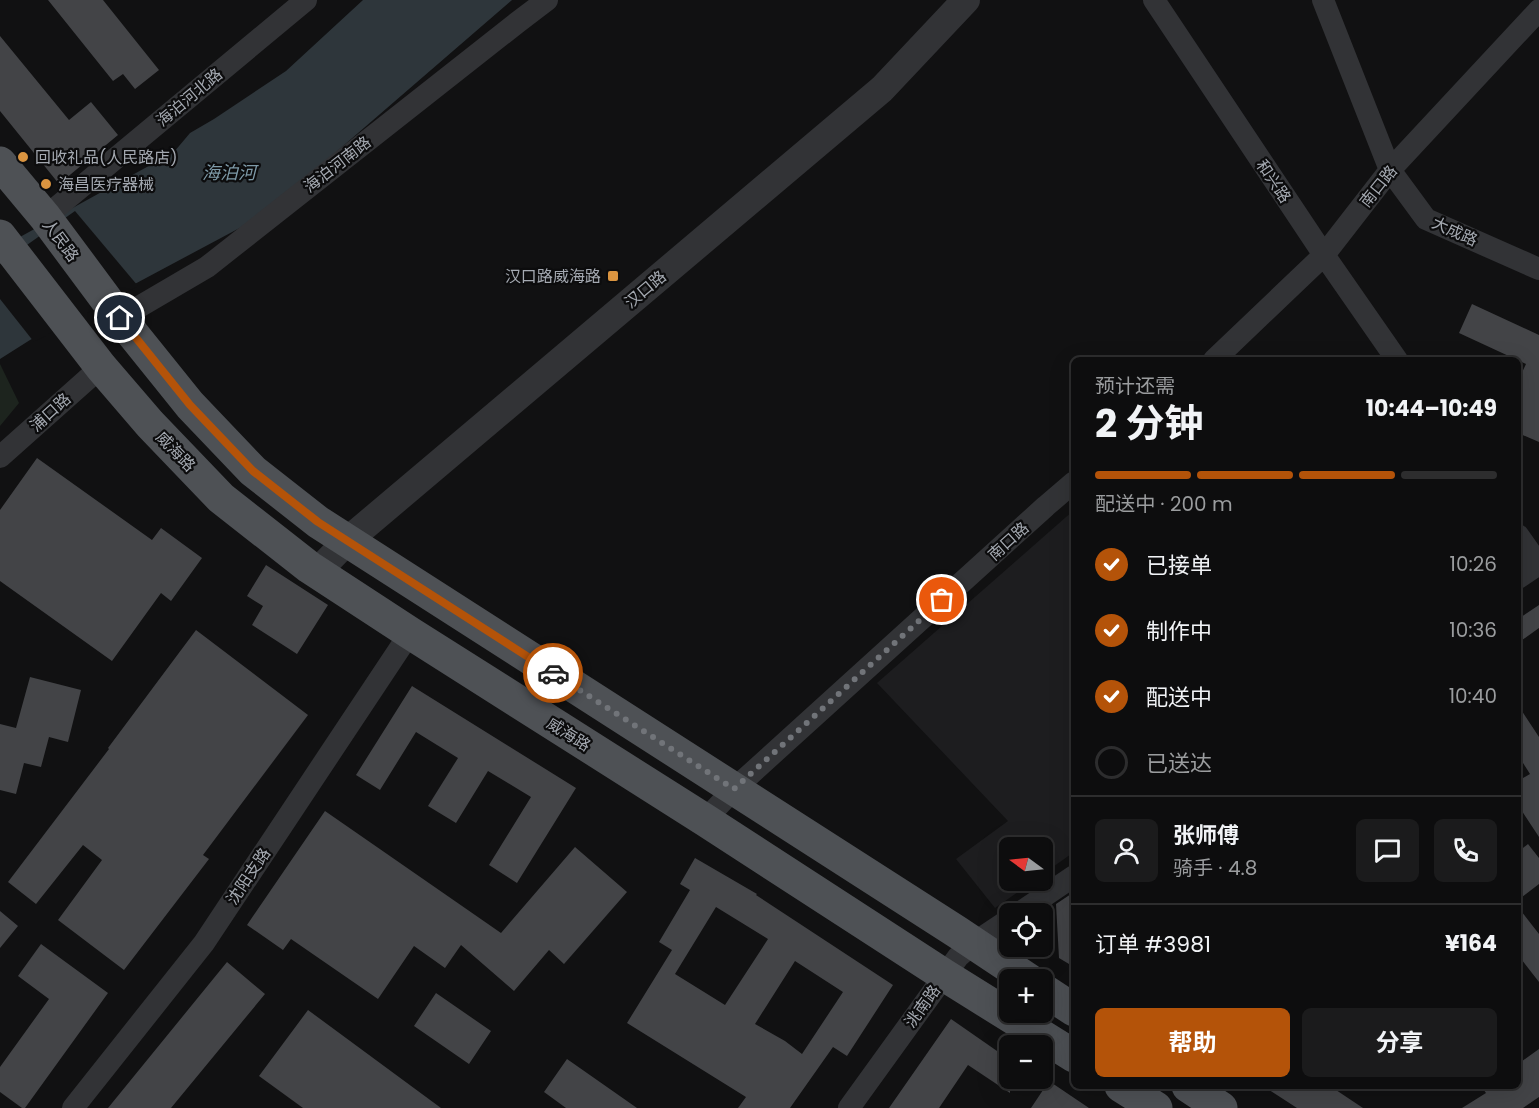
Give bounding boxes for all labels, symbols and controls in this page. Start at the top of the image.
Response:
street label: 海泊河北路 [151,63,227,132]
street label: 海泊河南路 [299,131,376,198]
place label: 回收礼品(人民路店) [35,146,178,169]
marker: 回收礼品(人民路店) [16,150,30,164]
street label: 和兴路 [1251,155,1297,208]
water label: 海泊河 [202,160,259,185]
street label: 南口路 [1354,160,1402,212]
place label: 海昌医疗器械 [58,173,154,196]
marker: 海昌医疗器械 [39,177,53,191]
street label: 大成路 [1428,211,1481,252]
street label: 人民路 [37,214,84,266]
place label: 汉口路威海路 [505,265,601,288]
street label: 汉口路 [620,265,671,314]
marker: 汉口路威海路 [606,269,620,283]
pin [94,292,145,343]
icon: home [103,301,136,334]
text: 预计还需 [1095,372,1175,400]
street label: 浦口路 [25,388,76,437]
text: 10:44–10:49 [1366,393,1497,424]
text: 2 分钟 [1095,396,1204,451]
street label: 威海路 [151,426,201,477]
text: 配送中 · 200 m [1095,490,1232,518]
street label: 南口路 [983,517,1034,566]
icon: check [1095,548,1128,581]
text: 已接单 [1146,550,1212,581]
text: 10:26 [1450,550,1497,578]
pin [916,574,967,625]
icon: bag [925,583,958,616]
icon: check [1095,614,1128,647]
text: 制作中 [1146,616,1212,647]
text: 10:36 [1449,616,1497,644]
courier [523,643,583,703]
icon: car [537,657,570,690]
icon: check [1095,680,1128,713]
text: 配送中 [1146,682,1212,713]
text: 10:40 [1449,682,1497,710]
street label: 威海路 [542,712,595,757]
text: 已送达 [1146,748,1212,779]
button: person [1095,819,1158,882]
button: chat [1356,819,1419,882]
button: phone [1434,819,1497,882]
text: 张师傅 [1173,820,1239,851]
north arrow [999,837,1053,891]
map controls [999,837,1053,1089]
street label: 沈阳支路 [221,843,276,909]
text: 骑手 · 4.8 [1173,854,1257,882]
button: locate [999,903,1053,957]
text: ¥164 [1445,928,1497,959]
text: 订单 #3981 [1095,929,1211,960]
button: + [999,969,1053,1023]
street label: 洮南路 [899,980,946,1032]
button: 帮助 [1095,1008,1290,1077]
button: 分享 [1302,1008,1497,1077]
button: − [999,1035,1053,1089]

